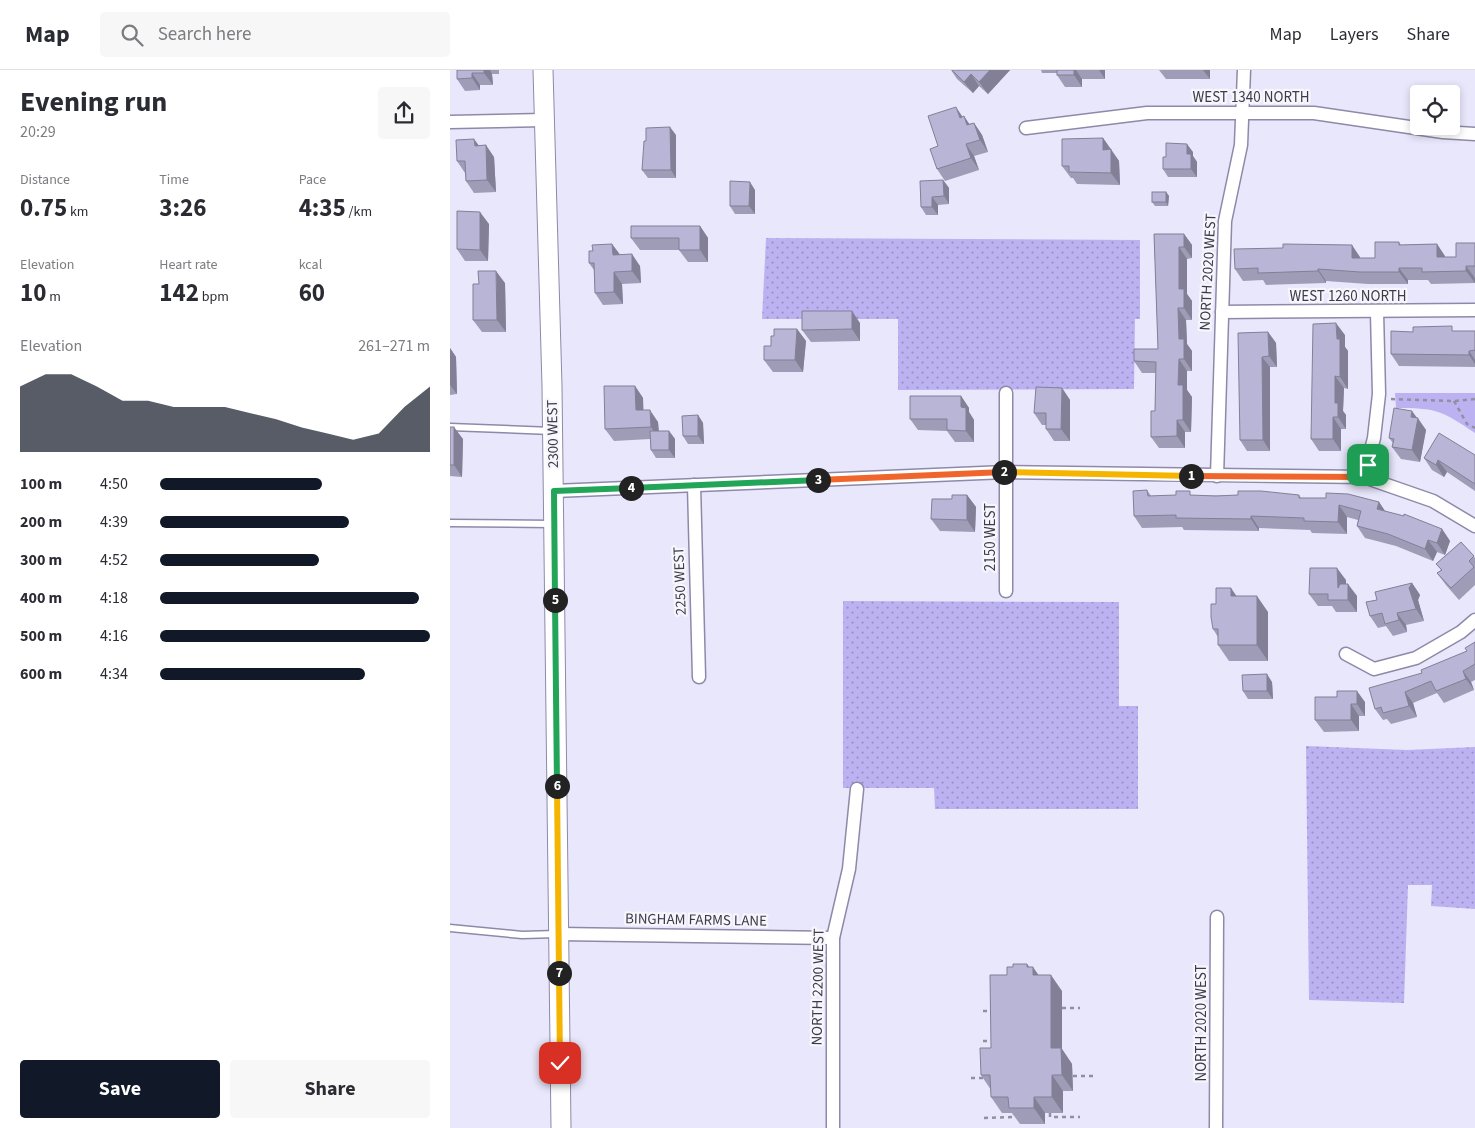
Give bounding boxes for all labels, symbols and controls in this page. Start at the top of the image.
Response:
search box [100,12,450,57]
text: Map [25,17,70,52]
icon: search [118,21,146,49]
text: Search here [158,21,251,48]
text: Map [1270,22,1302,47]
text: Layers [1330,22,1379,47]
text: Share [1407,22,1450,47]
text: Evening run [20,82,167,122]
map controls [1410,85,1460,135]
button: locate [1410,85,1460,135]
button: share [378,87,430,139]
street label: WEST 1340 NORTH [1192,87,1310,108]
text: 20:29 [20,121,56,143]
text: Distance [20,170,70,190]
text: Time [159,170,189,190]
text: Pace [299,170,326,190]
text: 0.75 [20,190,67,226]
text: 3:26 [159,190,206,226]
text: 4:35 [299,190,346,226]
text: km [67,202,88,222]
text: /km [346,202,372,222]
street label: NORTH 2020 WEST [1194,213,1222,331]
text: Elevation [20,255,75,275]
text: Heart rate [159,255,218,275]
text: kcal [299,255,322,275]
text: 10 [20,275,46,311]
text: 142 [159,275,199,311]
text: 60 [299,275,325,311]
street label: WEST 1260 NORTH [1289,286,1407,307]
text: m [46,287,61,307]
text: bpm [199,287,229,307]
text: Elevation [20,335,82,357]
text: 261–271 m [358,335,430,357]
street label: 2300 WEST [542,400,564,468]
pin [1347,444,1389,486]
icon: arrive [1354,451,1382,479]
pin: 2 [992,460,1016,484]
text: 2 [1001,462,1008,482]
pin: 1 [1178,464,1204,488]
text: 1 [1188,466,1195,486]
pin: 3 [806,468,830,492]
text: 3 [815,470,822,490]
text: 100 m [20,473,62,495]
text: 4:50 [100,473,128,495]
pin: 4 [618,476,644,500]
text: 4 [628,478,635,498]
street label: 2150 WEST [980,503,1001,571]
text: 200 m [20,511,62,533]
text: 4:39 [100,511,128,533]
street label: 2250 WEST [668,547,692,615]
text: 300 m [20,549,62,571]
text: 4:52 [100,549,128,571]
text: 400 m [20,587,62,609]
text: 4:18 [100,587,128,609]
pin: 5 [542,588,568,612]
text: 5 [552,590,559,610]
text: 500 m [20,625,62,647]
text: 4:16 [100,625,128,647]
text: 600 m [20,663,62,685]
text: 4:34 [100,663,128,685]
pin: 6 [544,774,570,798]
text: 6 [554,776,561,796]
street label: BINGHAM FARMS LANE [625,908,767,932]
street label: NORTH 2200 WEST [806,928,830,1046]
pin: 7 [546,960,572,986]
text: 7 [556,963,563,983]
street label: NORTH 2020 WEST [1191,964,1212,1082]
pin [539,1042,581,1084]
icon: check [546,1049,574,1077]
button: Save [20,1060,220,1118]
button: Share [230,1060,430,1118]

